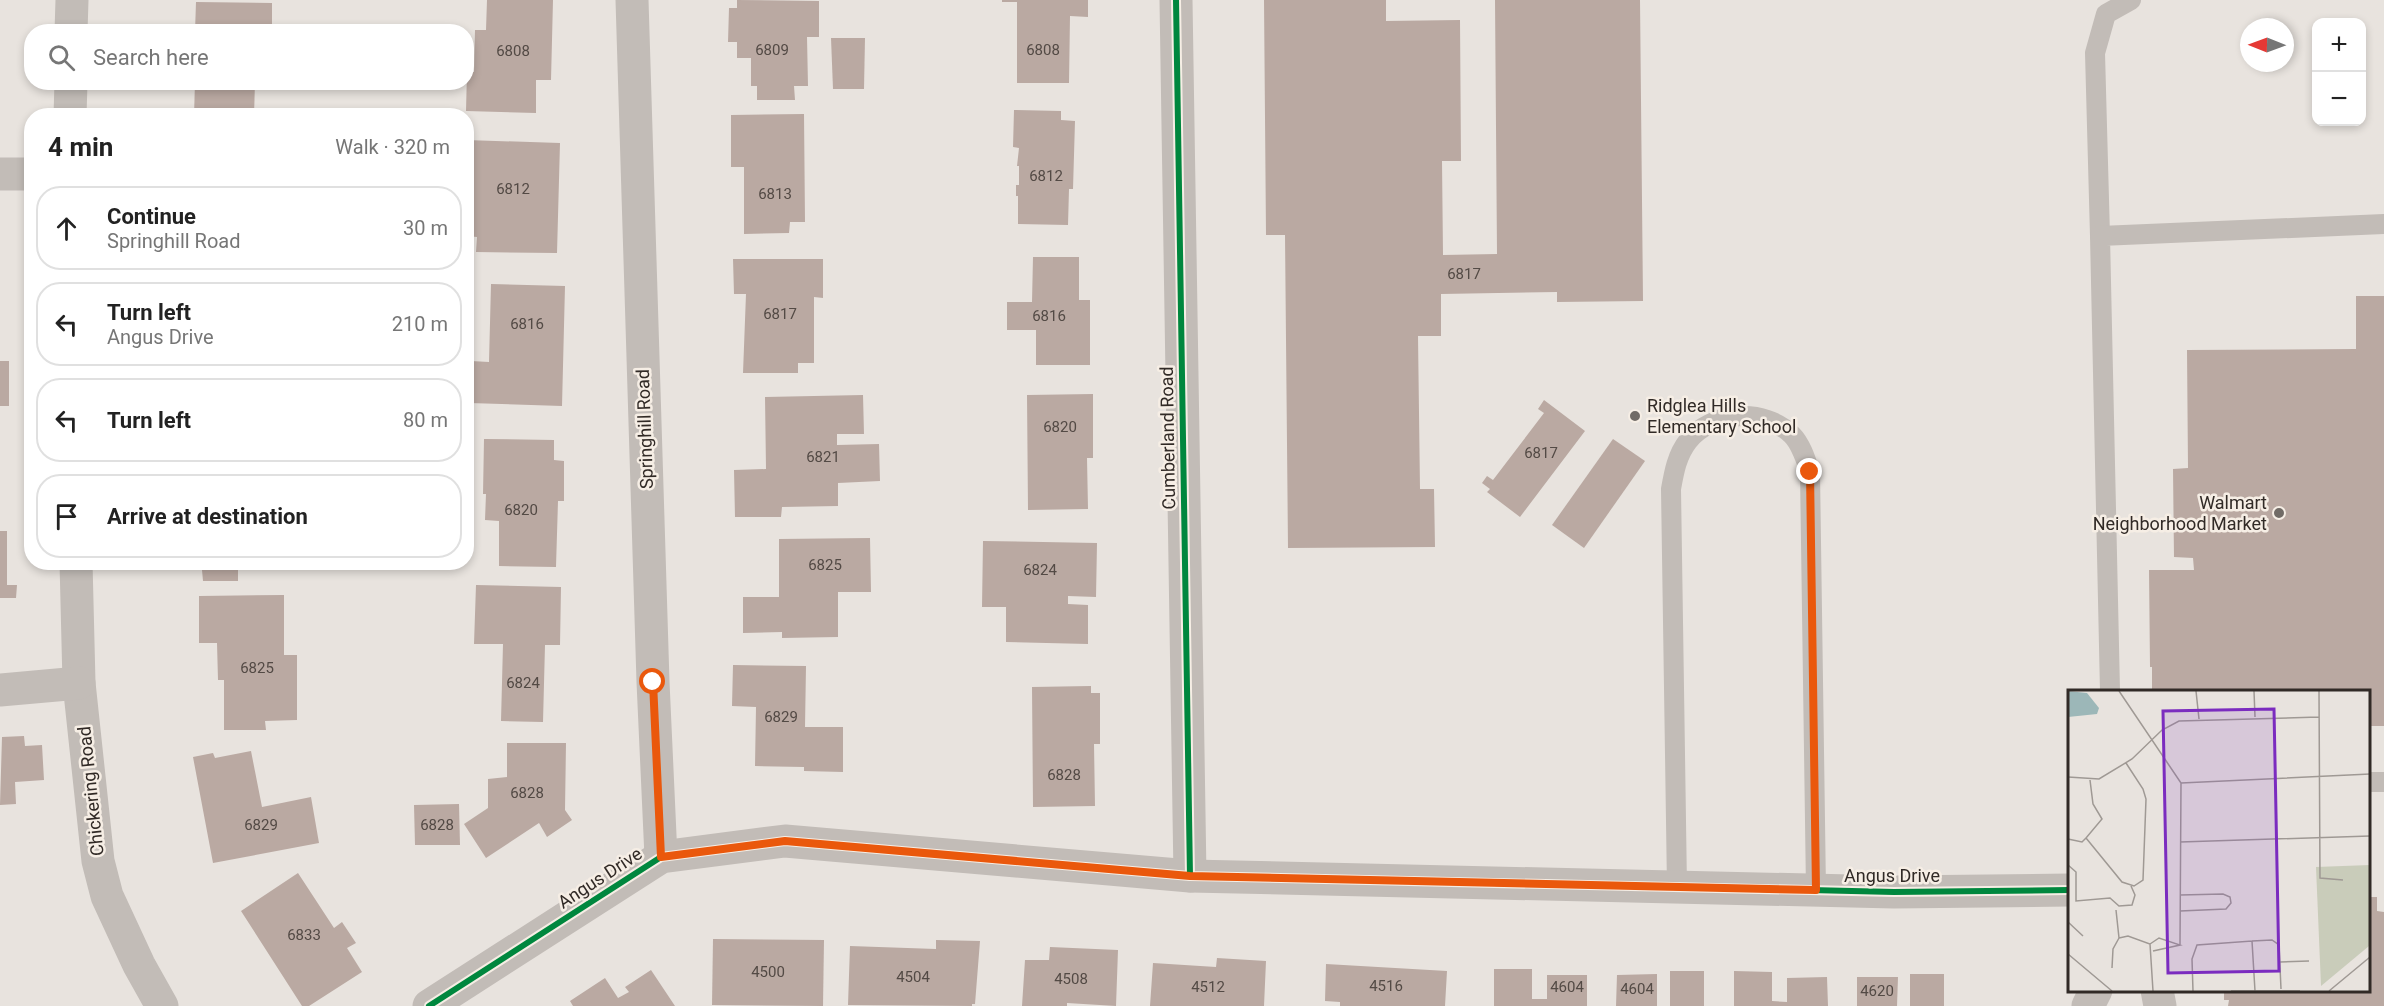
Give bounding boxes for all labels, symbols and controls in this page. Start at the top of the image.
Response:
north arrow [2240,18,2294,72]
map controls [2312,18,2366,126]
button: + [2312,18,2366,72]
search box [24,24,474,90]
icon: search [45,41,78,74]
house number: 6809 [755,41,789,59]
house number: 6808 [1026,41,1060,59]
house number: 6808 [496,42,530,60]
text: Search here [93,45,209,70]
button: − [2312,72,2366,126]
text: 4 min [48,132,113,162]
text: Walk · 320 m [335,135,450,159]
house number: 6812 [1029,167,1063,185]
house number: 6812 [496,180,530,198]
house number: 6813 [758,185,792,203]
text: Continue [107,204,196,229]
icon: ahead [50,212,83,245]
text: 30 m [403,216,448,240]
text: Springhill Road [107,229,240,253]
house number: 6817 [1447,265,1481,283]
text: Turn left [107,300,191,325]
house number: 6817 [763,305,797,323]
house number: 6816 [1032,307,1066,325]
icon: left [50,308,83,341]
text: 210 m [392,312,448,336]
house number: 6816 [510,315,544,333]
text: Angus Drive [107,325,214,349]
street label: Cumberland Road [1156,366,1179,510]
street label: Springhill Road [632,369,657,489]
place label: Ridglea Hills Elementary School [1647,395,1796,437]
icon: left [50,404,83,437]
text: Turn left [107,408,191,433]
text: 80 m [403,408,448,432]
marker: Ridglea Hills Elementary School [1628,409,1642,423]
house number: 6820 [1043,418,1077,436]
house number: 6817 [1524,444,1558,462]
house number: 6821 [806,448,840,466]
route end [1796,458,1822,484]
place label: Walmart Neighborhood Market [2093,492,2267,534]
icon: arrive [50,500,83,533]
house number: 6820 [504,501,538,519]
text: Arrive at destination [107,504,308,529]
marker: Walmart Neighborhood Market [2272,506,2286,520]
house number: 6825 [808,556,842,574]
house number: 6824 [1023,561,1057,579]
house number: 6825 [240,659,274,677]
route start [639,668,665,694]
house number: 6824 [506,674,540,692]
inset map [2068,690,2369,991]
house number: 6829 [764,708,798,726]
street label: Chickering Road [73,725,108,857]
house number: 6828 [1047,766,1081,784]
house number: 6828 [510,784,544,802]
house number: 6829 [244,816,278,834]
house number: 6828 [420,816,454,834]
street label: Angus Drive [554,843,646,913]
street label: Angus Drive [1844,865,1940,886]
house number: 6833 [287,926,321,944]
house number: 4500 [751,963,785,981]
house number: 4504 [896,968,930,986]
house number: 4508 [1054,970,1088,988]
house number: 4516 [1369,977,1403,995]
house number: 4512 [1191,978,1225,996]
house number: 4604 [1550,978,1584,996]
house number: 4604 [1620,980,1654,998]
house number: 4620 [1860,982,1894,1000]

